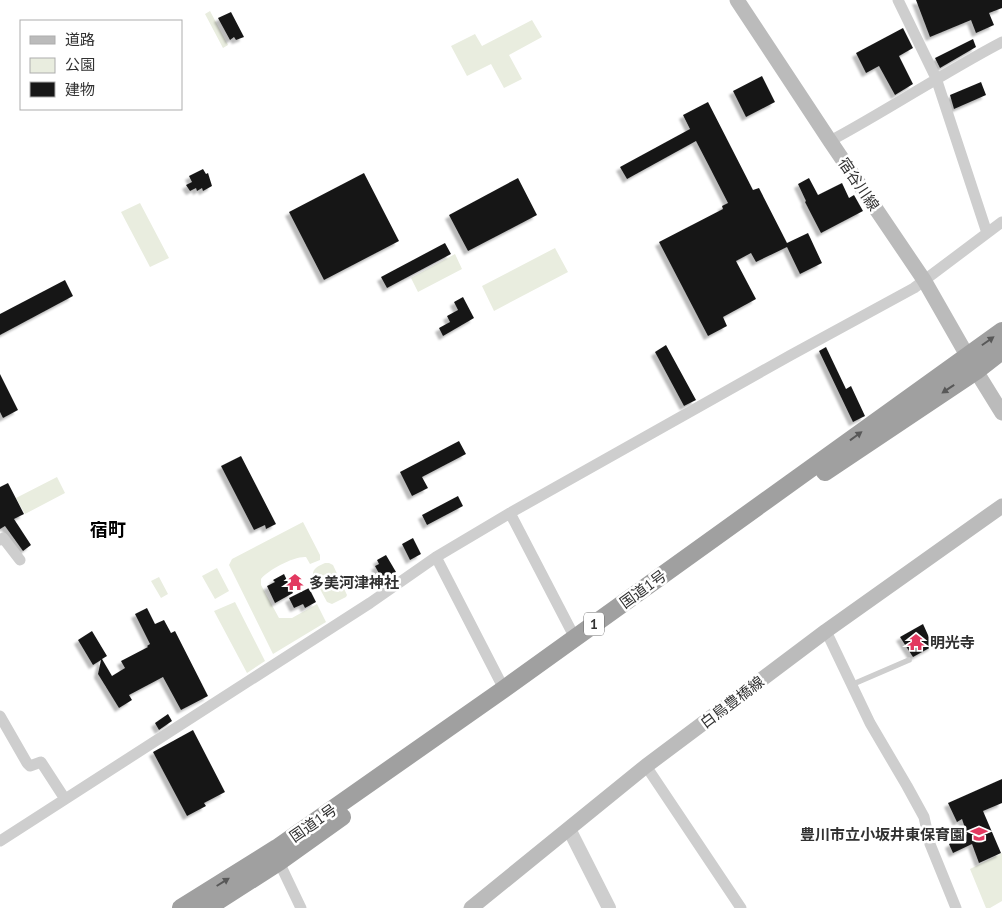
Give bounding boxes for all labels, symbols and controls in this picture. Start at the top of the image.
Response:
legend [20,20,182,110]
text: 道路 [65,30,95,49]
text: 公園 [65,55,95,74]
text: 建物 [65,80,95,99]
street label: 宿谷川線 [834,154,884,214]
one-way arrow [981,336,995,346]
one-way arrow [941,384,955,394]
one-way arrow [849,431,863,441]
district label: 宿町 [90,518,126,541]
street label: 国道1号 [616,566,670,612]
temple icon: 多美河津神社 [285,572,305,592]
place label: 多美河津神社 [309,573,399,592]
road number: 1 [584,612,604,636]
temple icon: 明光寺 [906,632,926,652]
place label: 明光寺 [930,633,975,652]
street label: 白鳥豊橋線 [696,672,768,732]
street label: 国道1号 [286,800,340,846]
school or university icon: 豊川市立小坂井東保育園 [969,824,989,844]
place label: 豊川市立小坂井東保育園 [800,825,965,844]
one-way arrow [216,877,229,887]

